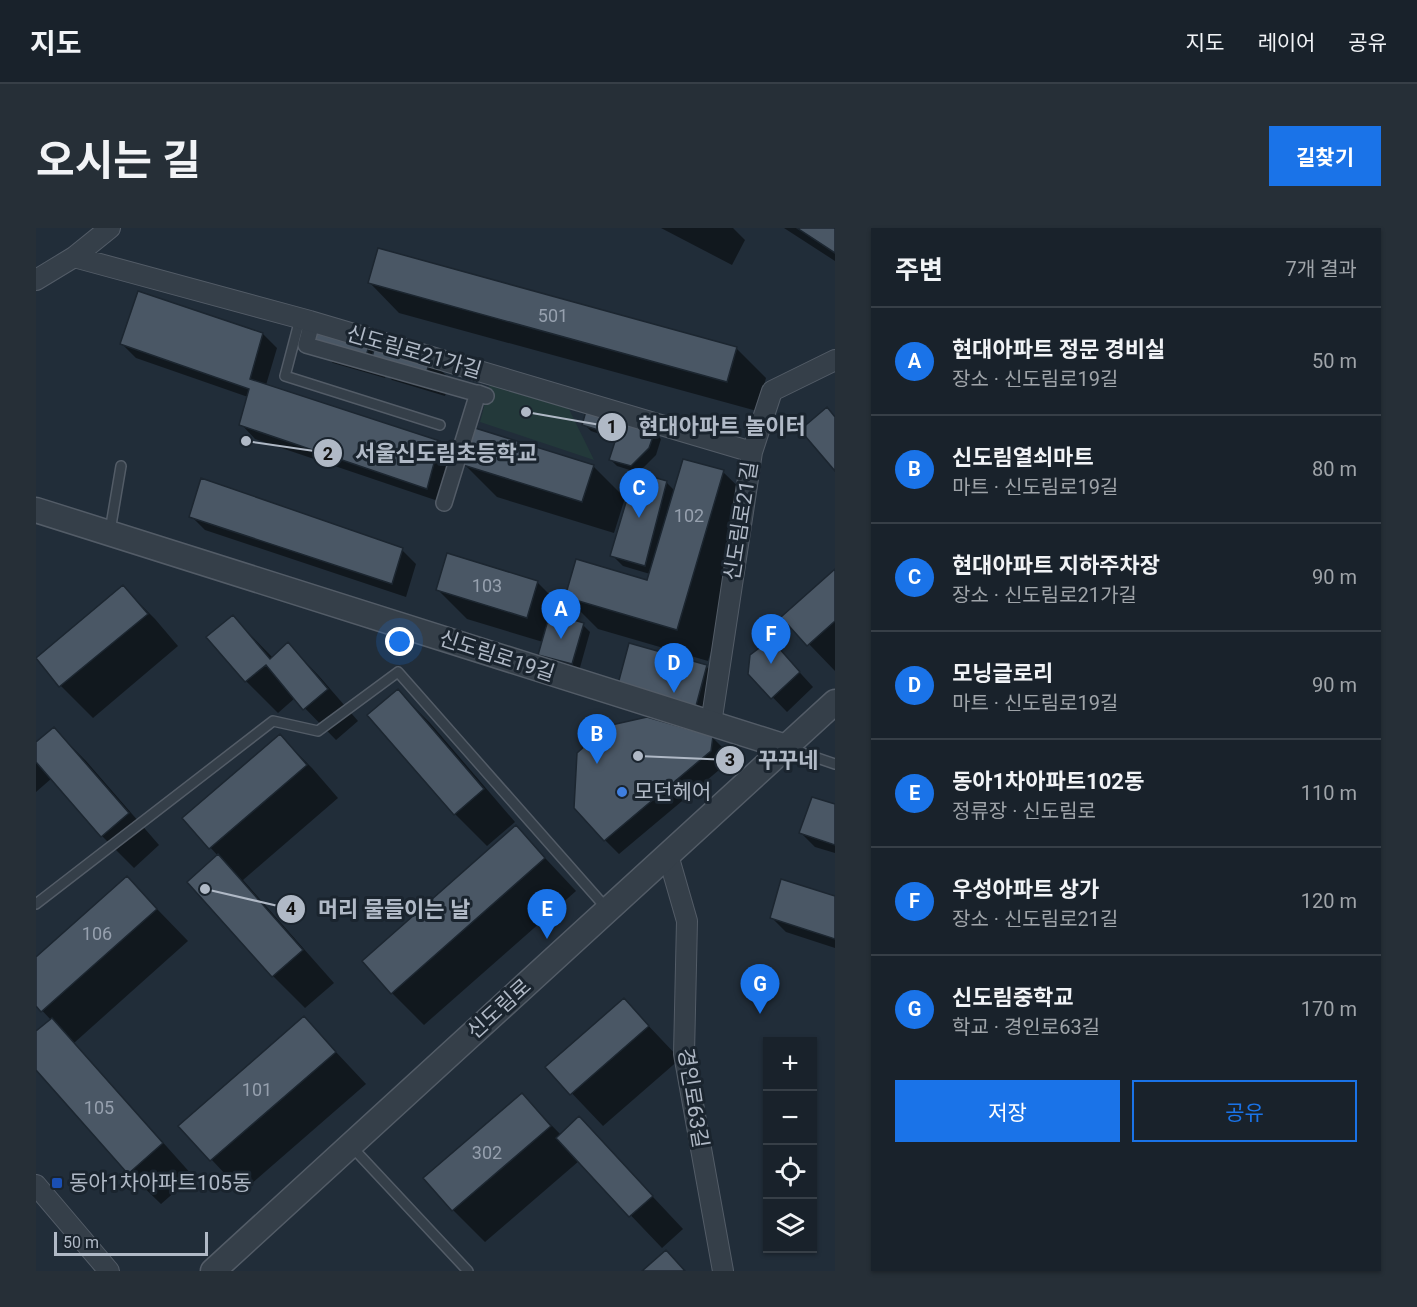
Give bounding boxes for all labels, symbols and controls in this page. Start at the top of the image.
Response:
text: 지도 [30,27,82,60]
text: 지도 [1186,31,1224,55]
text: 레이어 [1257,31,1315,55]
text: 공유 [1348,31,1387,55]
button: 길찾기 [1269,126,1381,186]
text: 오시는 길 [36,136,201,185]
text: 주변 [895,255,943,285]
text: 7개 결과 [1286,257,1357,281]
house number: 501 [538,305,568,326]
street label: 신도림로21가길 [344,321,484,383]
text: 현대아파트 정문 경비실 [952,337,1165,362]
text: A [908,349,921,373]
text: 50 m [1312,349,1357,373]
text: 장소 · 신도림로19길 [952,367,1118,391]
callout: 현대아파트 놀이터 [597,407,818,447]
text: 현대아파트 놀이터 [638,414,806,439]
text: 1 [607,416,617,437]
callout: 서울신도림초등학교 [313,433,549,473]
text: 서울신도림초등학교 [355,441,537,466]
text: 2 [323,443,333,464]
text: 신도림열쇠마트 [952,445,1094,470]
text: B [908,457,921,481]
text: 80 m [1312,457,1357,481]
street label: 신도림로21길 [720,460,762,582]
pin: C [620,468,658,518]
text: 마트 · 신도림로19길 [952,475,1118,499]
house number: 102 [674,505,704,526]
text: 현대아파트 지하주차장 [952,553,1160,578]
text: C [908,565,921,589]
text: 90 m [1312,565,1357,589]
house number: 103 [472,575,502,596]
text: 장소 · 신도림로21가길 [952,583,1137,607]
pin: A [542,590,580,639]
pin: F [752,614,790,664]
street label: 신도림로19길 [436,626,558,686]
your location [385,627,414,656]
pin: D [654,644,694,693]
text: 모닝글로리 [952,661,1053,686]
text: D [908,673,921,697]
text: 90 m [1312,673,1357,697]
text: 마트 · 신도림로19길 [952,691,1118,715]
pin: B [578,714,616,764]
callout: 꾸꾸네 [715,740,830,780]
text: 꾸꾸네 [758,748,818,773]
text: 3 [725,749,735,770]
text: 동아1차아파트102동 [952,769,1144,794]
place label: 모던헤어 [634,780,711,804]
text: E [909,781,920,805]
text: 110 m [1301,781,1357,805]
marker: 모던헤어 [615,785,629,799]
text: 정류장 · 신도림로 [952,799,1096,823]
text: 우성아파트 상가 [952,877,1099,902]
callout: 머리 물들이는 날 [276,889,482,929]
text: F [909,889,920,913]
text: 120 m [1301,889,1357,913]
pin: E [528,890,566,939]
text: 머리 물들이는 날 [318,897,470,922]
text: 4 [286,898,296,919]
text: 장소 · 신도림로21길 [952,907,1118,931]
house number: 106 [82,923,112,944]
pin: G [740,964,780,1014]
street label: 신도림로 [462,974,536,1044]
text: 신도림중학교 [952,985,1073,1010]
text: G [908,997,921,1021]
text: 170 m [1301,997,1357,1021]
text: 학교 · 경인로63길 [952,1015,1100,1039]
map controls [763,1037,817,1253]
button: + [763,1037,817,1091]
street label: 경인로63길 [673,1046,713,1150]
house number: 101 [242,1079,272,1100]
button: 저장 [895,1080,1120,1142]
button: 공유 [1132,1080,1357,1142]
button: − [763,1091,817,1145]
house number: 105 [84,1097,114,1118]
house number: 302 [472,1142,502,1163]
button: locate [763,1145,817,1199]
place label: 동아1차아파트105동 [69,1171,251,1195]
marker: 동아1차아파트105동 [50,1176,64,1190]
button: layers [763,1199,817,1253]
scale bar [54,1229,208,1256]
text: 50 m [63,1233,99,1252]

